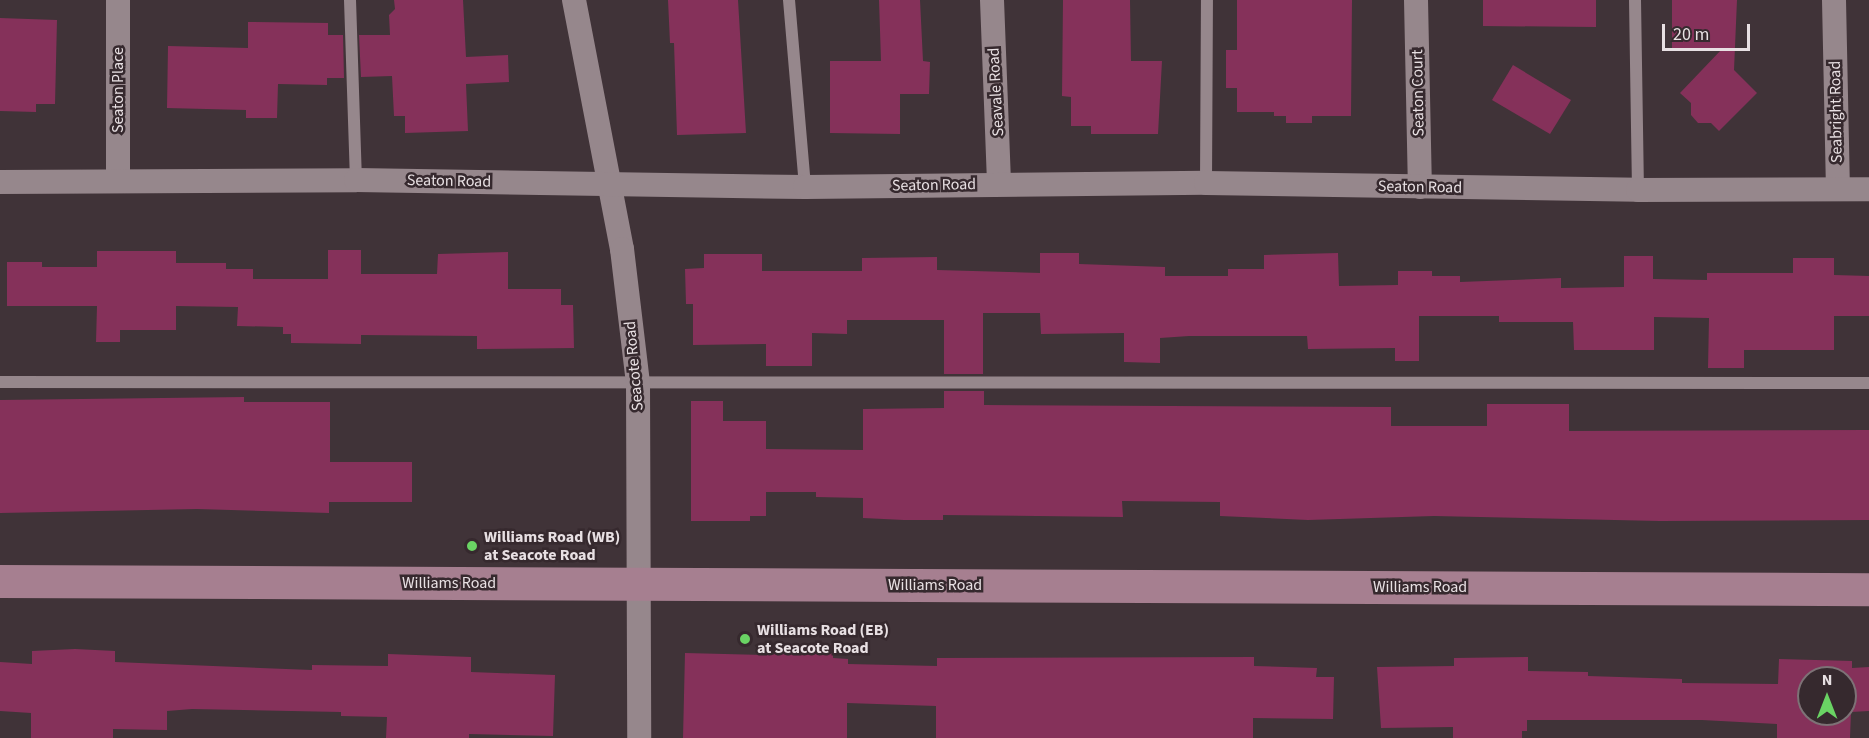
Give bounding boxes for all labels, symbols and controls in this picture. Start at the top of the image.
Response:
scale bar [1665,12,1754,50]
text: 20 m [1673,22,1709,47]
street label: Seaton Place [108,47,128,133]
street label: Seavale Road [984,47,1008,137]
street label: Seaton Court [1408,49,1428,137]
street label: Seabright Road [1826,61,1846,163]
street label: Seaton Road [407,171,491,191]
street label: Seaton Road [892,175,976,195]
street label: Seaton Road [1378,177,1462,197]
street label: Seacote Road [620,320,648,412]
place label: Williams Road (WB) at Seacote Road [484,527,620,565]
marker: Williams Road (WB) at Seacote Road [465,539,479,553]
street label: Williams Road [402,573,496,593]
street label: Williams Road [888,575,982,595]
street label: Williams Road [1373,577,1467,597]
place label: Williams Road (EB) at Seacote Road [757,620,889,658]
marker: Williams Road (EB) at Seacote Road [738,632,752,646]
north arrow [1797,666,1857,726]
text: N [1822,669,1832,691]

